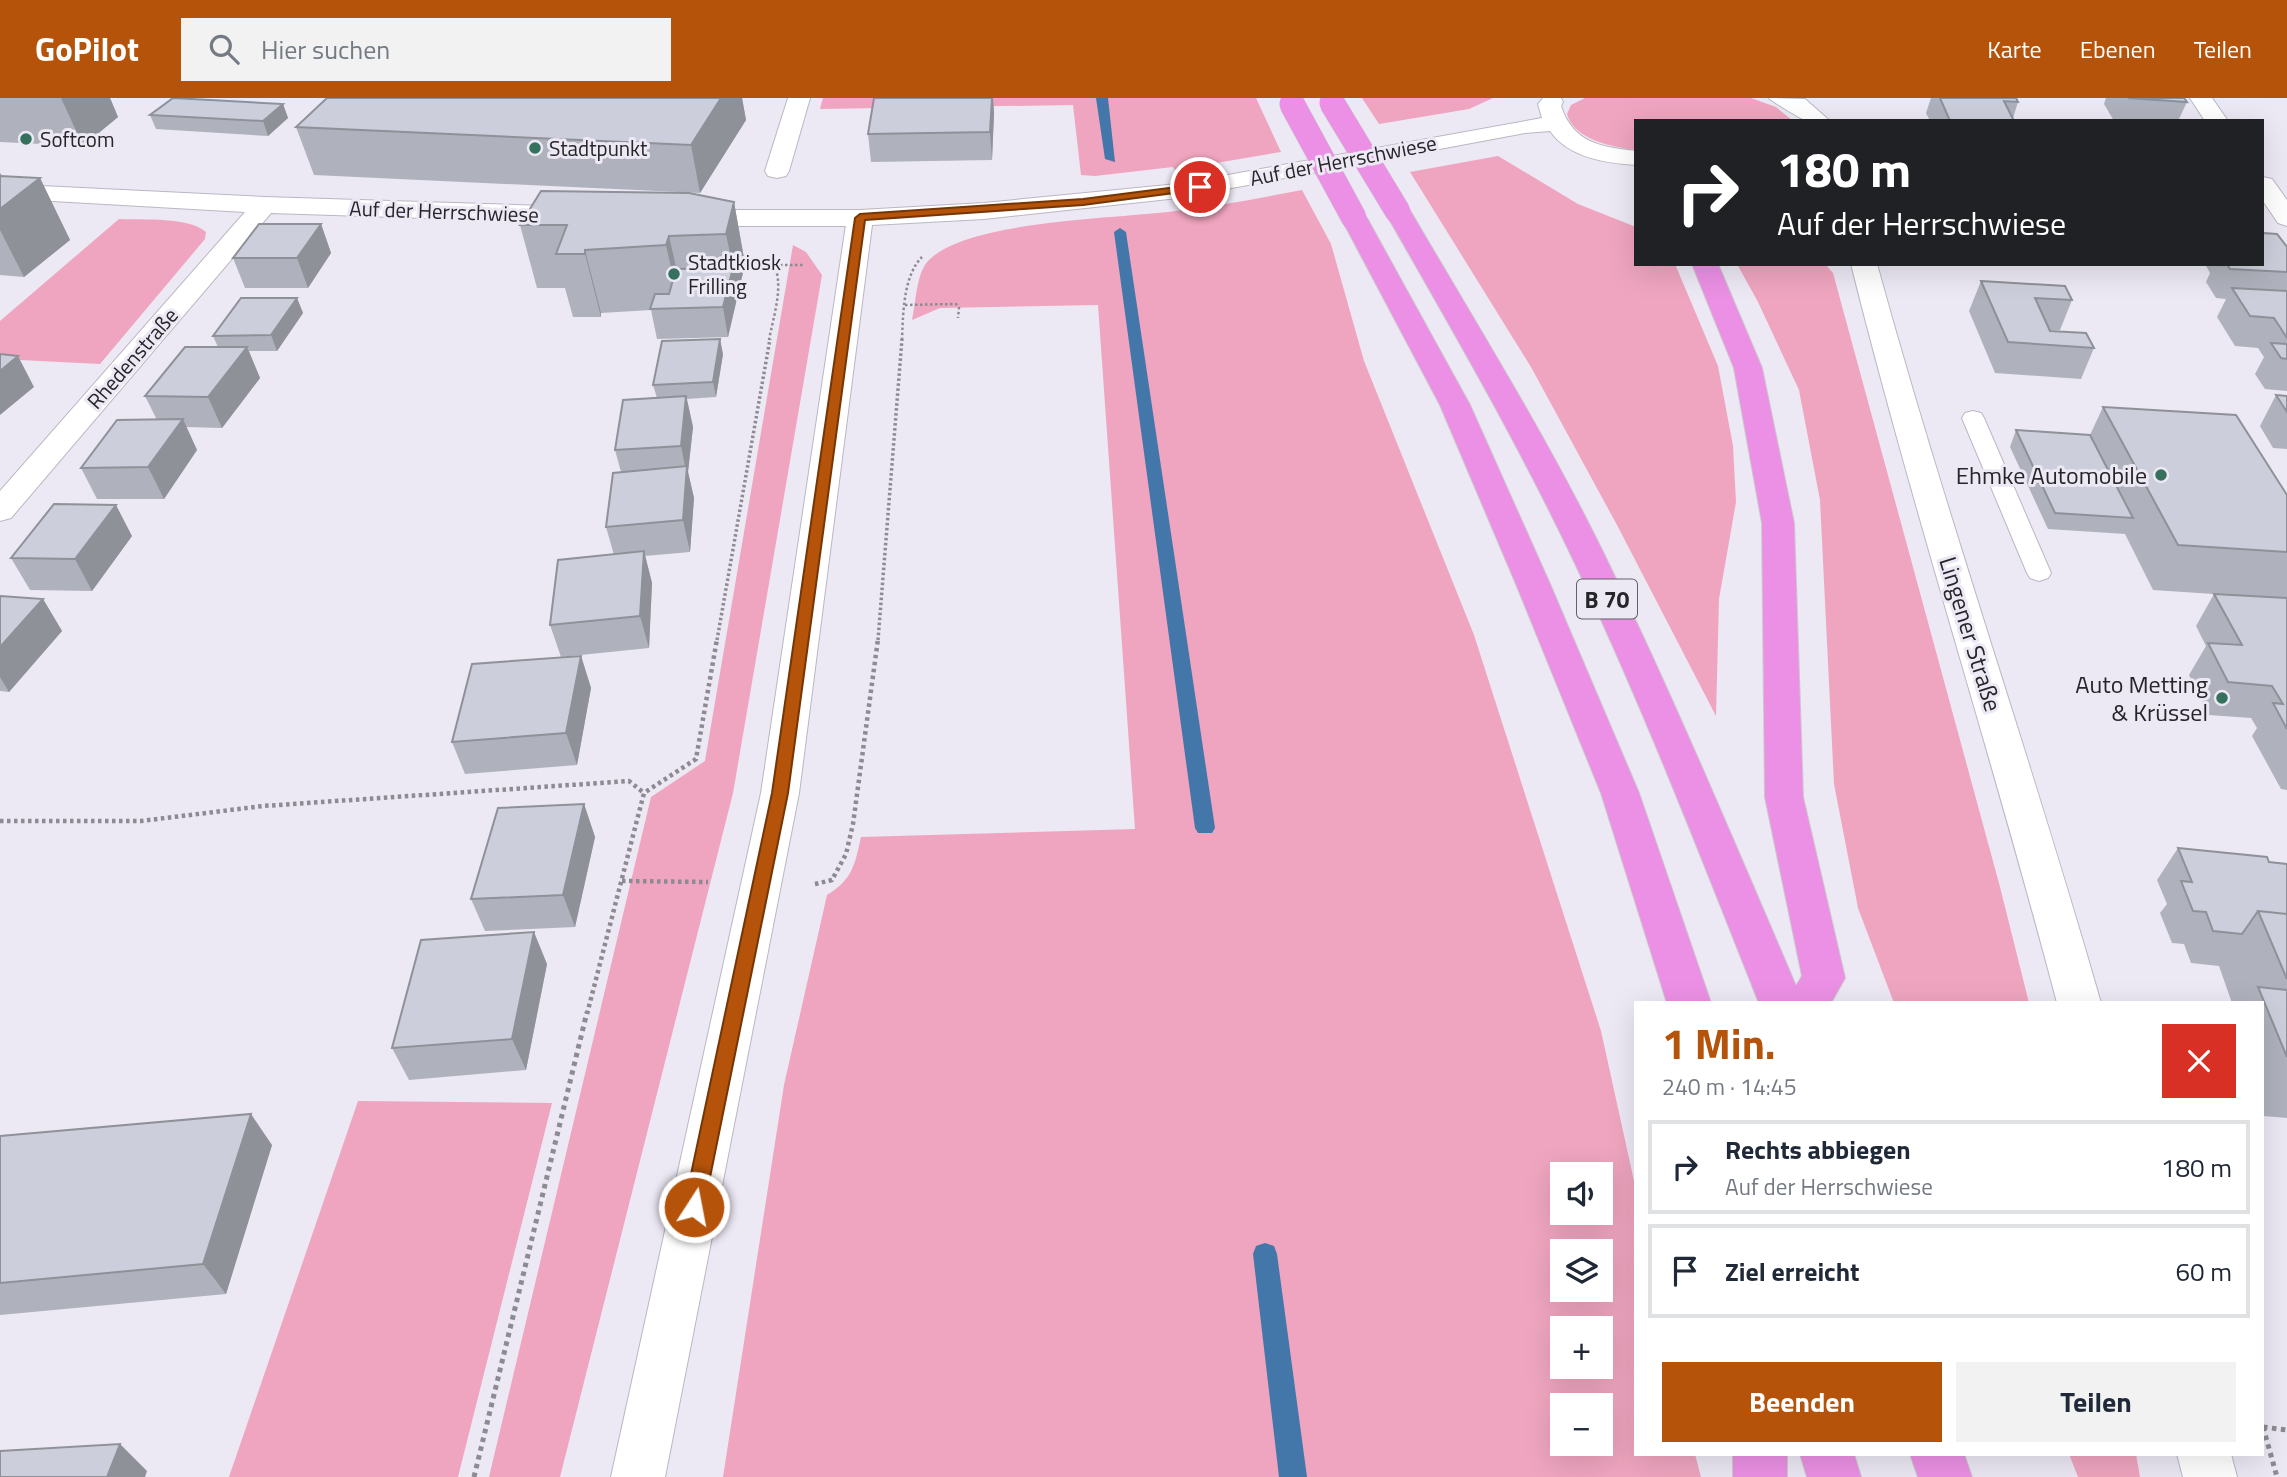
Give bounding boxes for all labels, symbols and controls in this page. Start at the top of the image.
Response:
search box [181,18,671,81]
text: GoPilot [35,24,139,74]
icon: search [205,30,243,68]
text: Hier suchen [261,30,390,69]
text: Karte [1987,31,2042,67]
text: Ebenen [2080,31,2156,67]
text: Teilen [2194,31,2252,67]
place label: Softcom [40,123,114,155]
street label: Auf der Herrschwiese [1247,126,1439,194]
marker: Softcom [18,131,34,147]
text: 180 m [1777,131,1911,206]
place label: Stadtpunkt [549,132,648,164]
marker: Stadtpunkt [527,140,543,156]
icon: right [1662,147,1753,238]
pin [1170,157,1230,217]
icon: arrive [1181,168,1219,206]
street label: Auf der Herrschwiese [349,192,539,230]
text: Auf der Herrschwiese [1777,199,2066,247]
place label: Stadtkiosk Frilling [688,246,781,302]
marker: Stadtkiosk Frilling [666,266,682,282]
street label: Rhedenstraße [79,300,185,416]
place label: Ehmke Automobile [1956,457,2147,493]
marker: Ehmke Automobile [2153,467,2169,483]
street label: Lingener Straße [1930,552,2012,716]
road number: B 70 [1577,579,1637,618]
place label: Auto Metting & Krüssel [2075,666,2208,730]
marker: Auto Metting & Krüssel [2214,690,2230,706]
text: 1 Min. [1662,1011,1776,1075]
button: close [2162,1024,2236,1098]
text: 240 m · 14:45 [1662,1069,1797,1104]
text: Rechts abbiegen [1725,1130,1911,1169]
icon: right [1666,1148,1704,1186]
text: 180 m [2161,1148,2232,1187]
map controls [1550,1162,1613,1456]
button: sound [1550,1162,1613,1225]
text: Auf der Herrschwiese [1725,1169,1933,1204]
position arrow [657,1170,731,1244]
button: layers [1550,1239,1613,1302]
icon: arrive [1666,1252,1704,1290]
text: Ziel erreicht [1725,1252,1860,1291]
text: 60 m [2175,1252,2232,1291]
button: + [1550,1316,1613,1379]
button: Beenden [1662,1362,1942,1442]
button: Teilen [1956,1362,2236,1442]
button: − [1550,1393,1613,1456]

